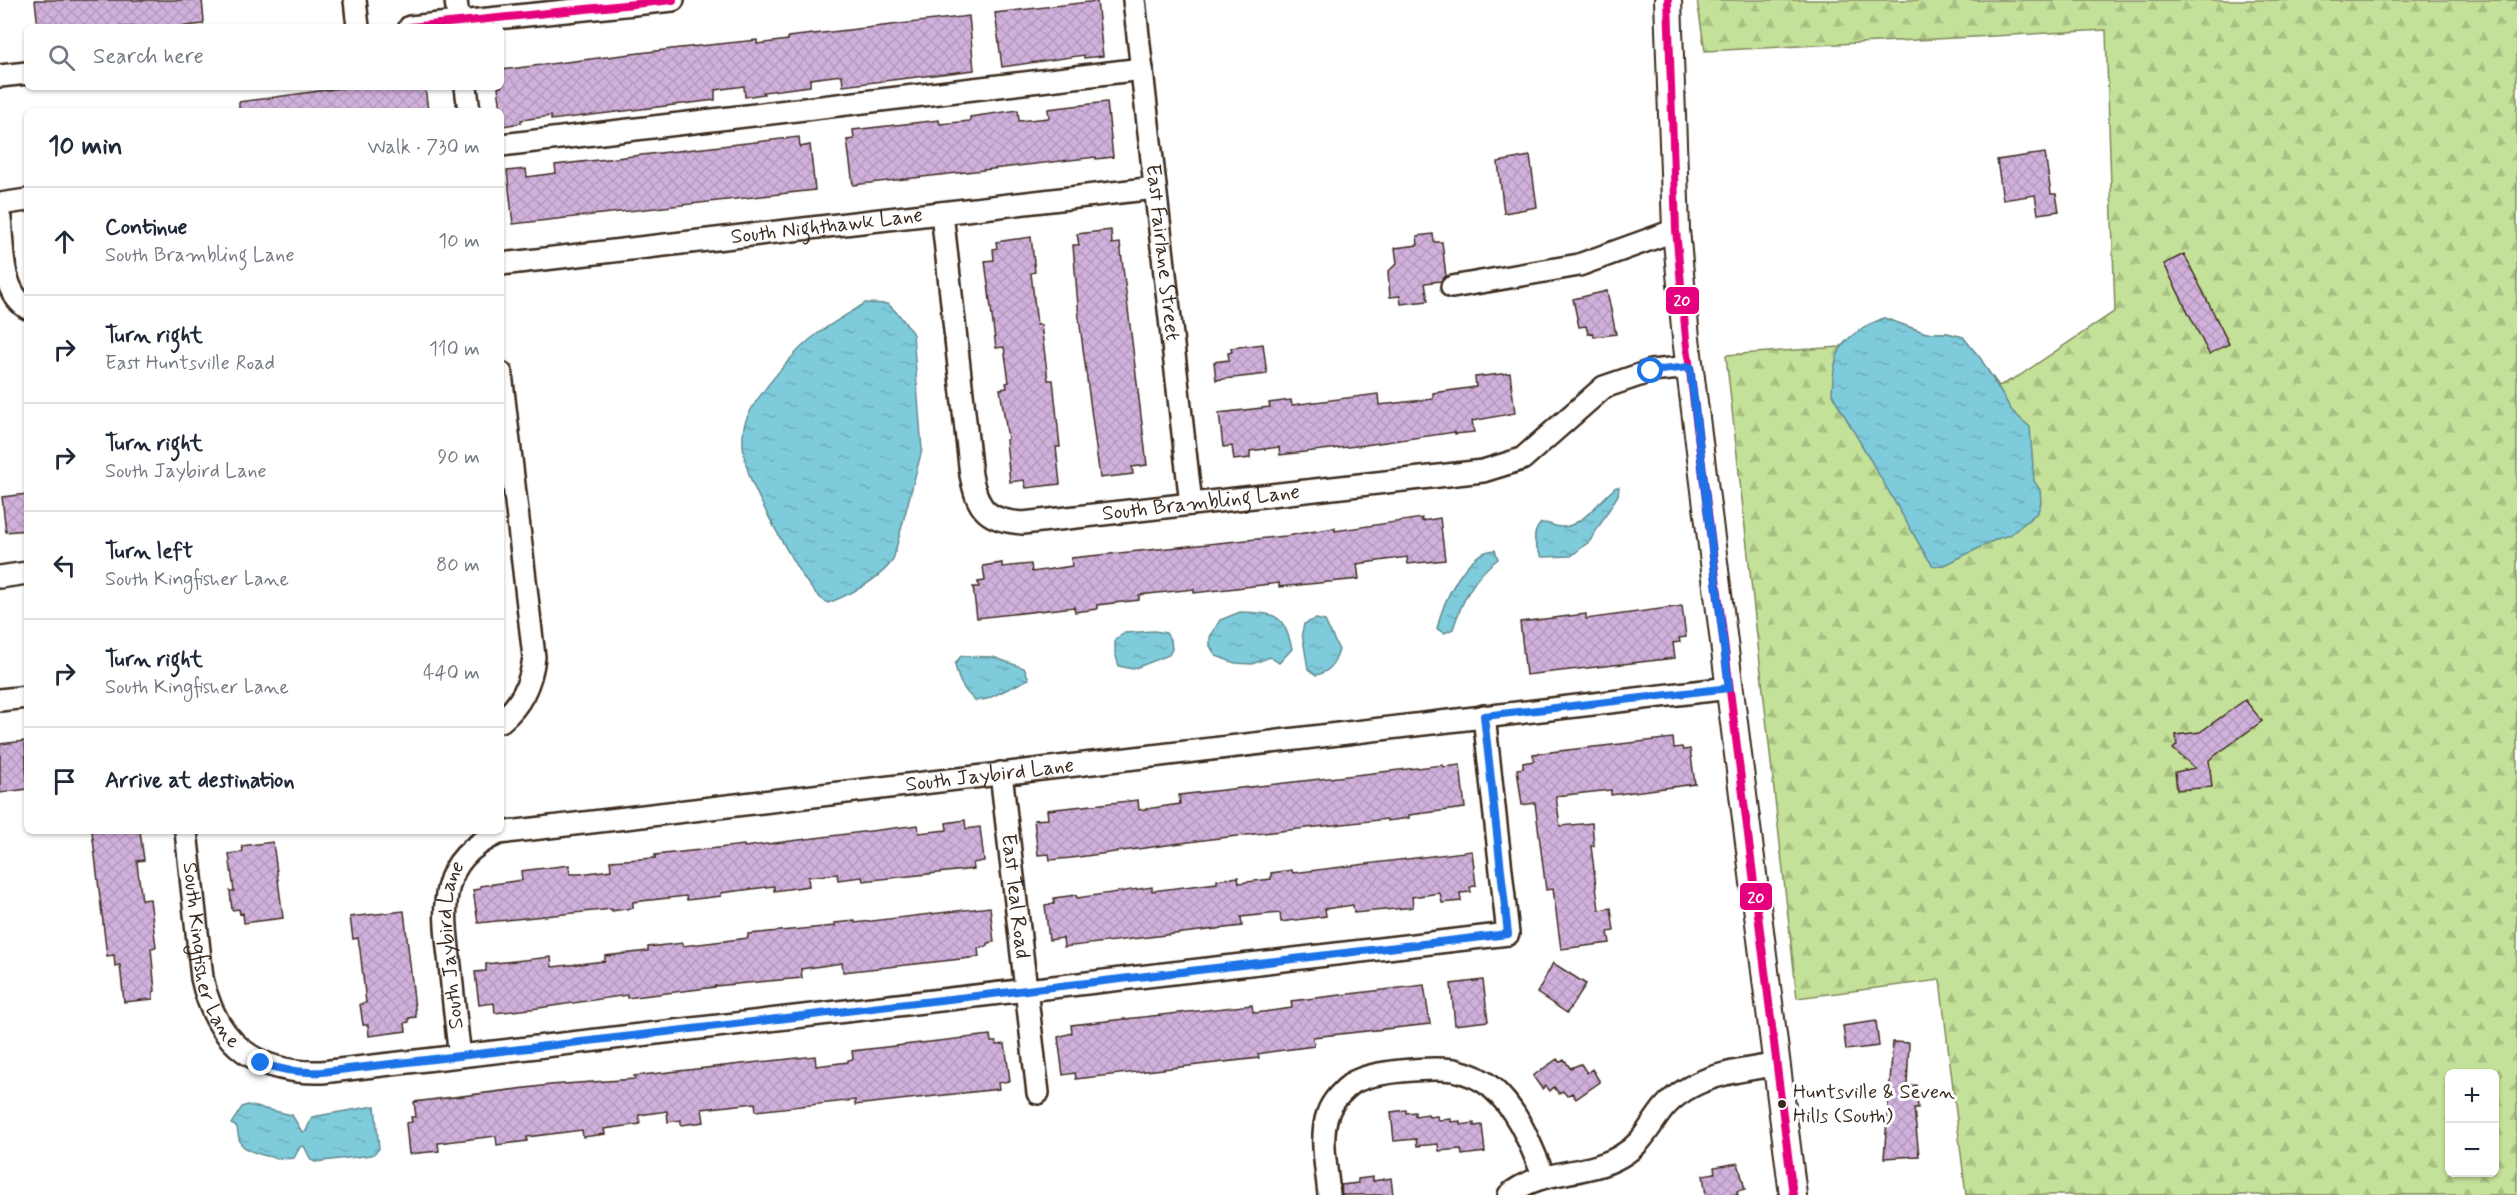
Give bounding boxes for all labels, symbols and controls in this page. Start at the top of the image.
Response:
search box [24,24,504,90]
icon: search [45,41,78,74]
text: Search here [93,43,204,71]
text: 10 min [48,130,123,164]
text: Walk · 730 m [367,134,480,161]
street label: East Fairlane Street [1139,162,1186,342]
street label: South Nighthawk Lane [729,201,924,251]
text: Continue [105,214,187,242]
icon: ahead [48,225,81,258]
text: 10 m [438,228,480,255]
text: South Brambling Lane [105,242,294,269]
line badge: 20 [1665,286,1700,315]
text: 20 [1674,291,1691,312]
text: Turn right [105,322,203,350]
icon: right [48,333,81,366]
text: 110 m [429,336,480,363]
text: East Huntsville Road [105,350,275,377]
route start [1637,357,1663,383]
text: Turn right [105,430,203,458]
icon: right [48,441,81,474]
text: 90 m [437,444,480,471]
text: South Jaybird Lane [105,458,267,485]
street label: South Brambling Lane [1101,478,1301,528]
text: Turn left [105,538,193,566]
icon: left [48,549,81,582]
text: 80 m [436,552,480,579]
text: South Kingfisher Lane [105,566,289,593]
text: Turn right [105,646,203,674]
icon: right [48,657,81,690]
text: 440 m [423,660,480,687]
text: South Kingfisher Lane [105,674,289,701]
street label: South Jaybird Lane [904,751,1076,799]
icon: arrive [48,765,81,798]
text: Arrive at destination [105,767,295,795]
street label: East Teal Road [994,832,1036,960]
street label: South Jaybird Lane [432,855,471,1031]
street label: South Kingfisher Lane [175,861,247,1055]
line badge: 20 [1739,882,1773,911]
text: 20 [1748,888,1765,909]
route end [247,1049,273,1075]
map controls [2445,1069,2499,1177]
button: + [2445,1069,2499,1123]
place label: Huntsville & Seven Hills (South) [1793,1079,1955,1130]
marker: Huntsville & Seven Hills (South) [1776,1098,1788,1110]
button: − [2445,1123,2499,1177]

